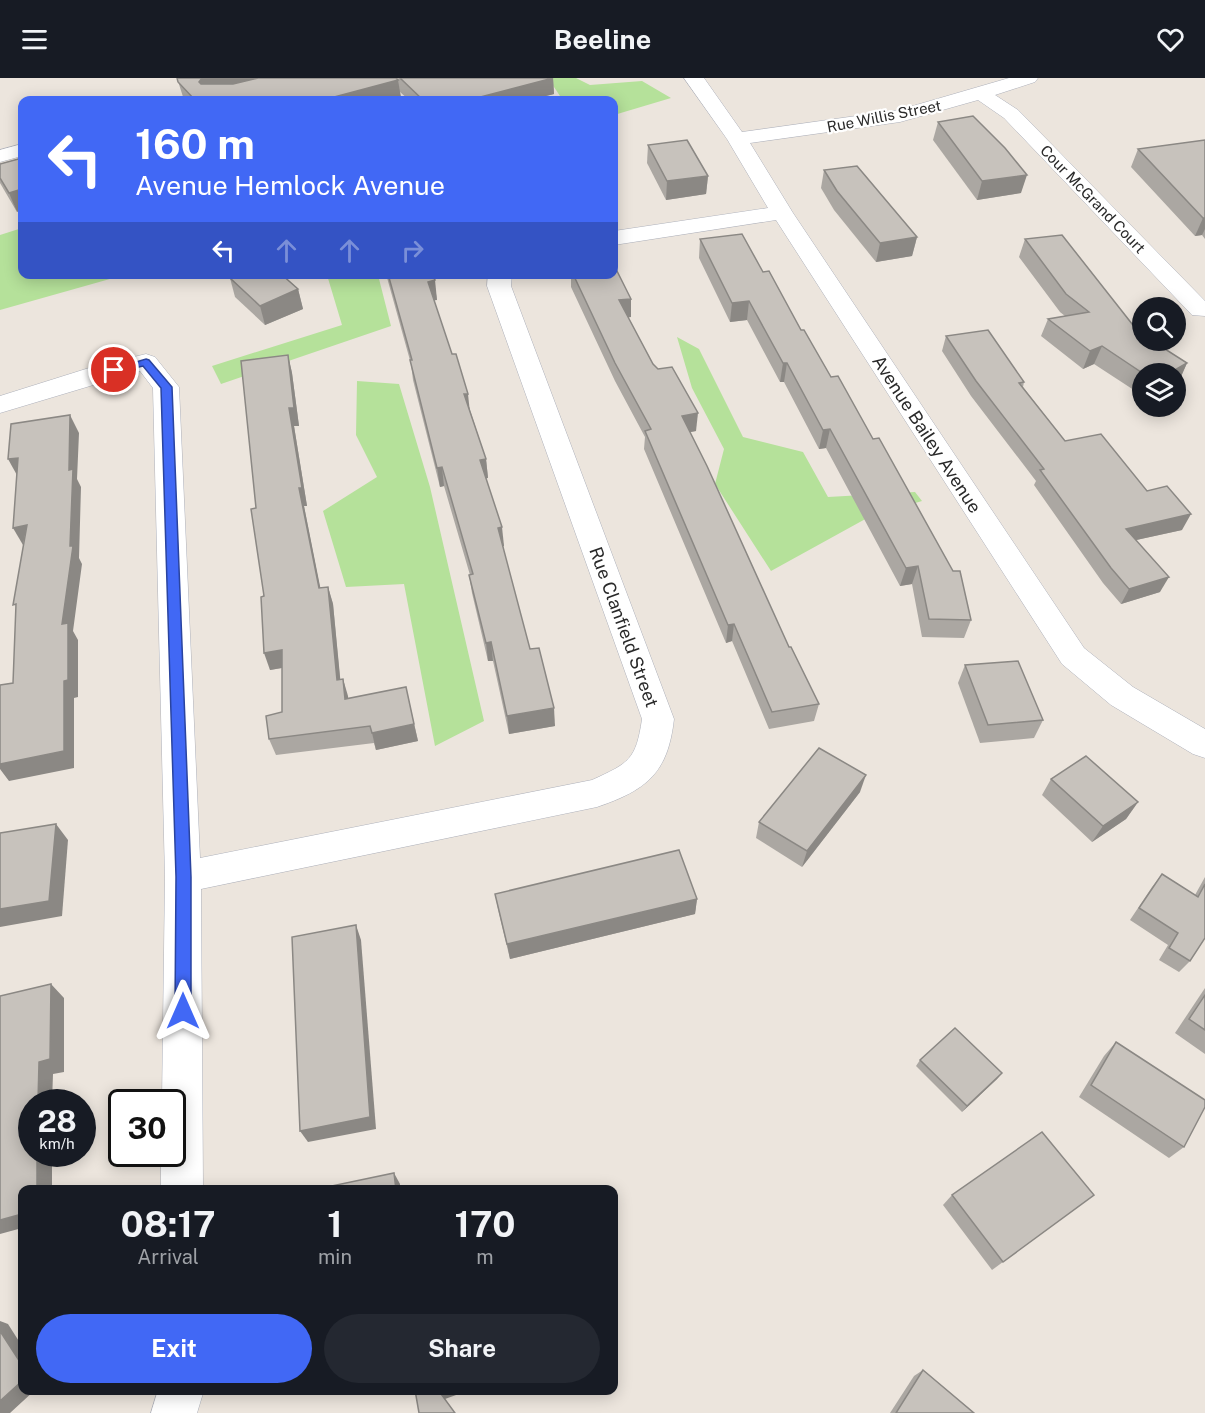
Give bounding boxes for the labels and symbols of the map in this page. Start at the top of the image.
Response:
street label: Rue Willis Street [825,97,943,135]
street label: Cour McGrand Court [1037,141,1149,257]
pin [88,344,139,395]
street label: Avenue Bailey Avenue [868,351,986,517]
street label: Rue Clanfield Street [585,544,663,710]
position arrow [151,979,215,1043]
speed limit sign: 30 [108,1089,186,1167]

